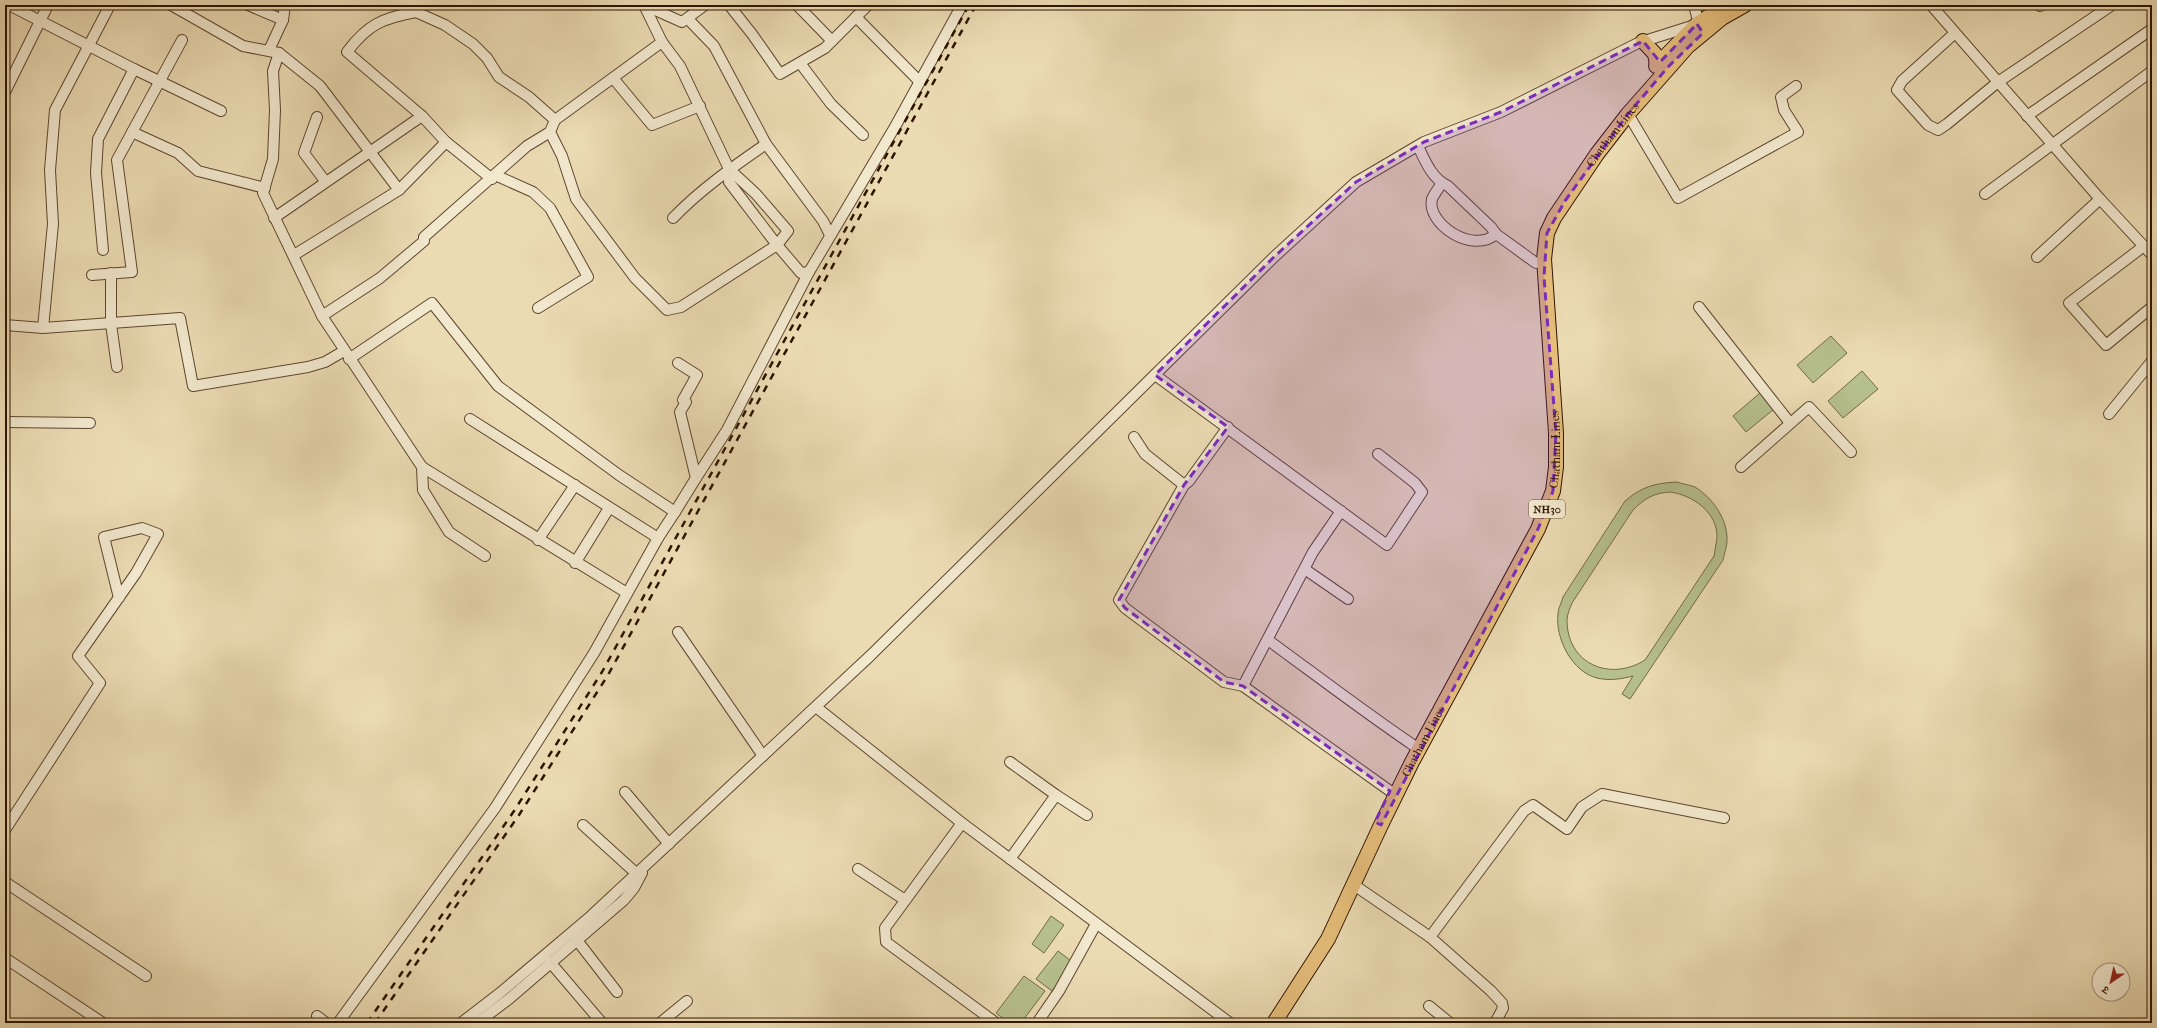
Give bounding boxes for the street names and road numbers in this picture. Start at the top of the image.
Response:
street label: Chatham Lines [1584,99,1642,169]
street label: Chatham Lines [1546,410,1563,489]
road number: NH30 [1529,500,1565,518]
street label: Chatham Lines [1399,704,1448,779]

